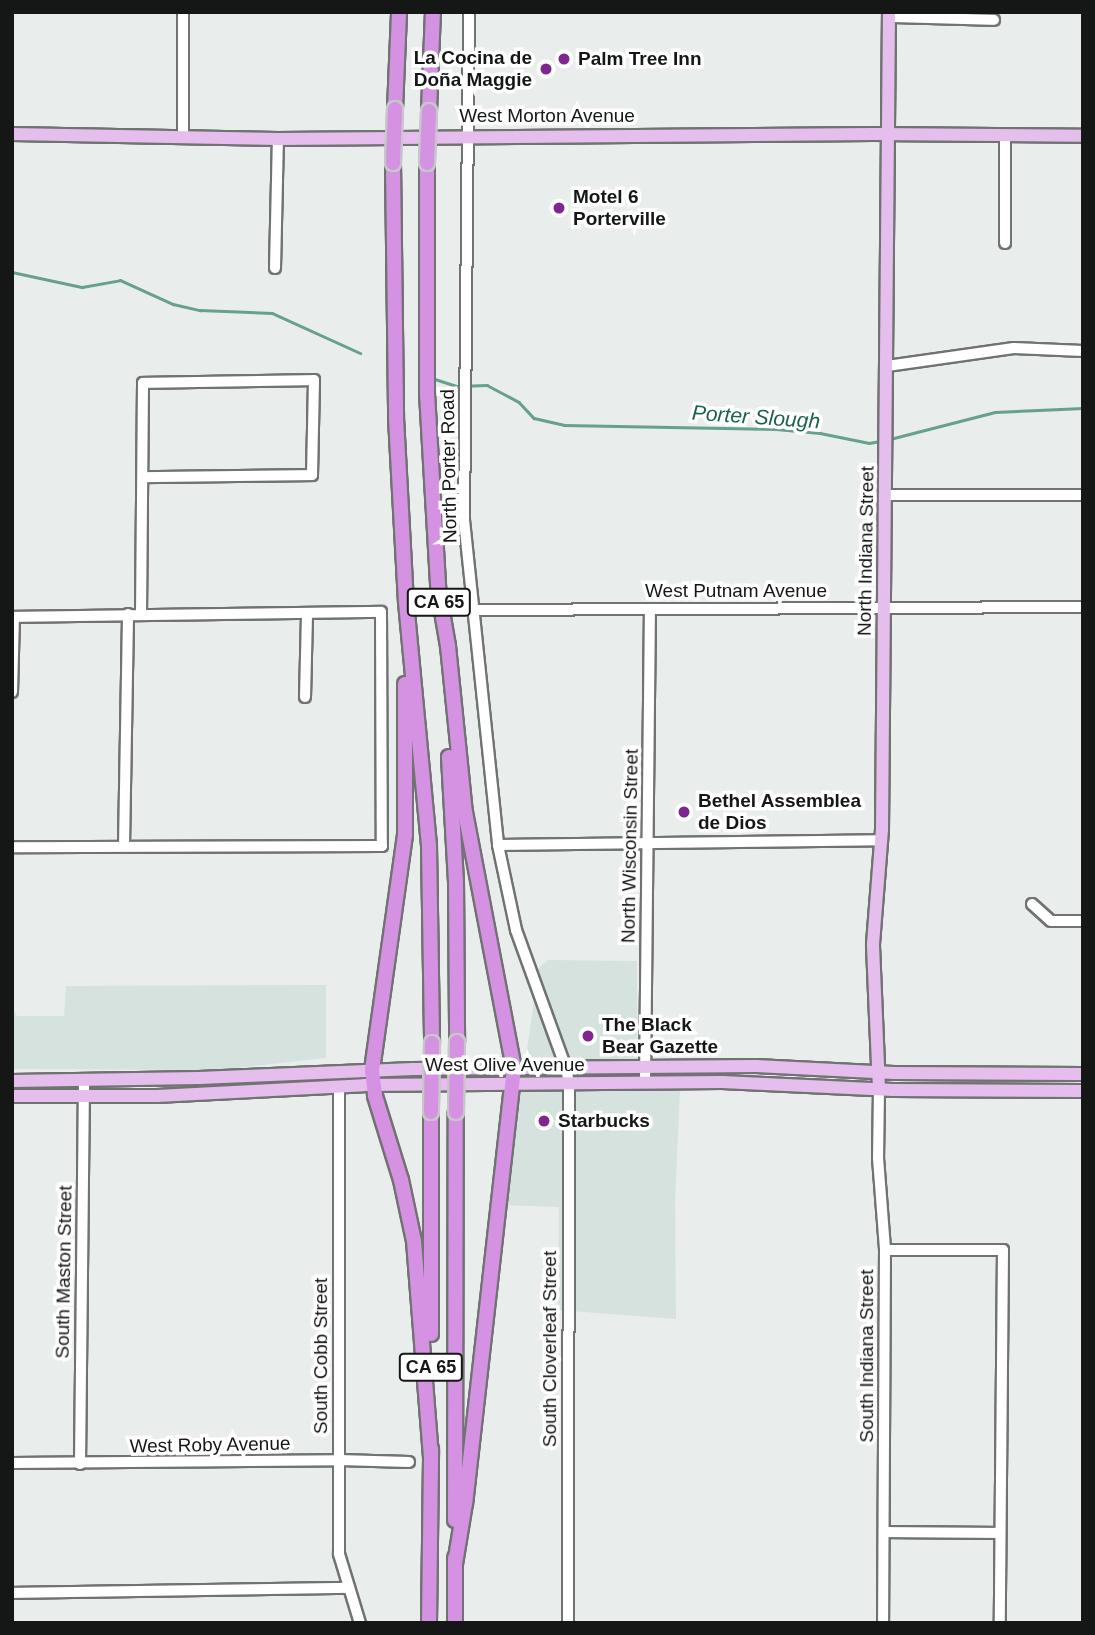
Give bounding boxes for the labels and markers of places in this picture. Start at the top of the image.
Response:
place label: La Cocina de Doña Maggie [414,47,532,91]
place label: Palm Tree Inn [578,48,702,70]
marker: Palm Tree Inn [556,51,572,67]
marker: La Cocina de Doña Maggie [538,61,554,77]
place label: Motel 6 Porterville [573,186,666,230]
marker: Motel 6 Porterville [551,200,567,216]
place label: Bethel Assemblea de Dios [698,790,862,834]
marker: Bethel Assemblea de Dios [676,804,692,820]
place label: The Black Bear Gazette [602,1014,718,1058]
marker: The Black Bear Gazette [580,1028,596,1044]
place label: Starbucks [558,1110,650,1132]
marker: Starbucks [536,1113,552,1129]

